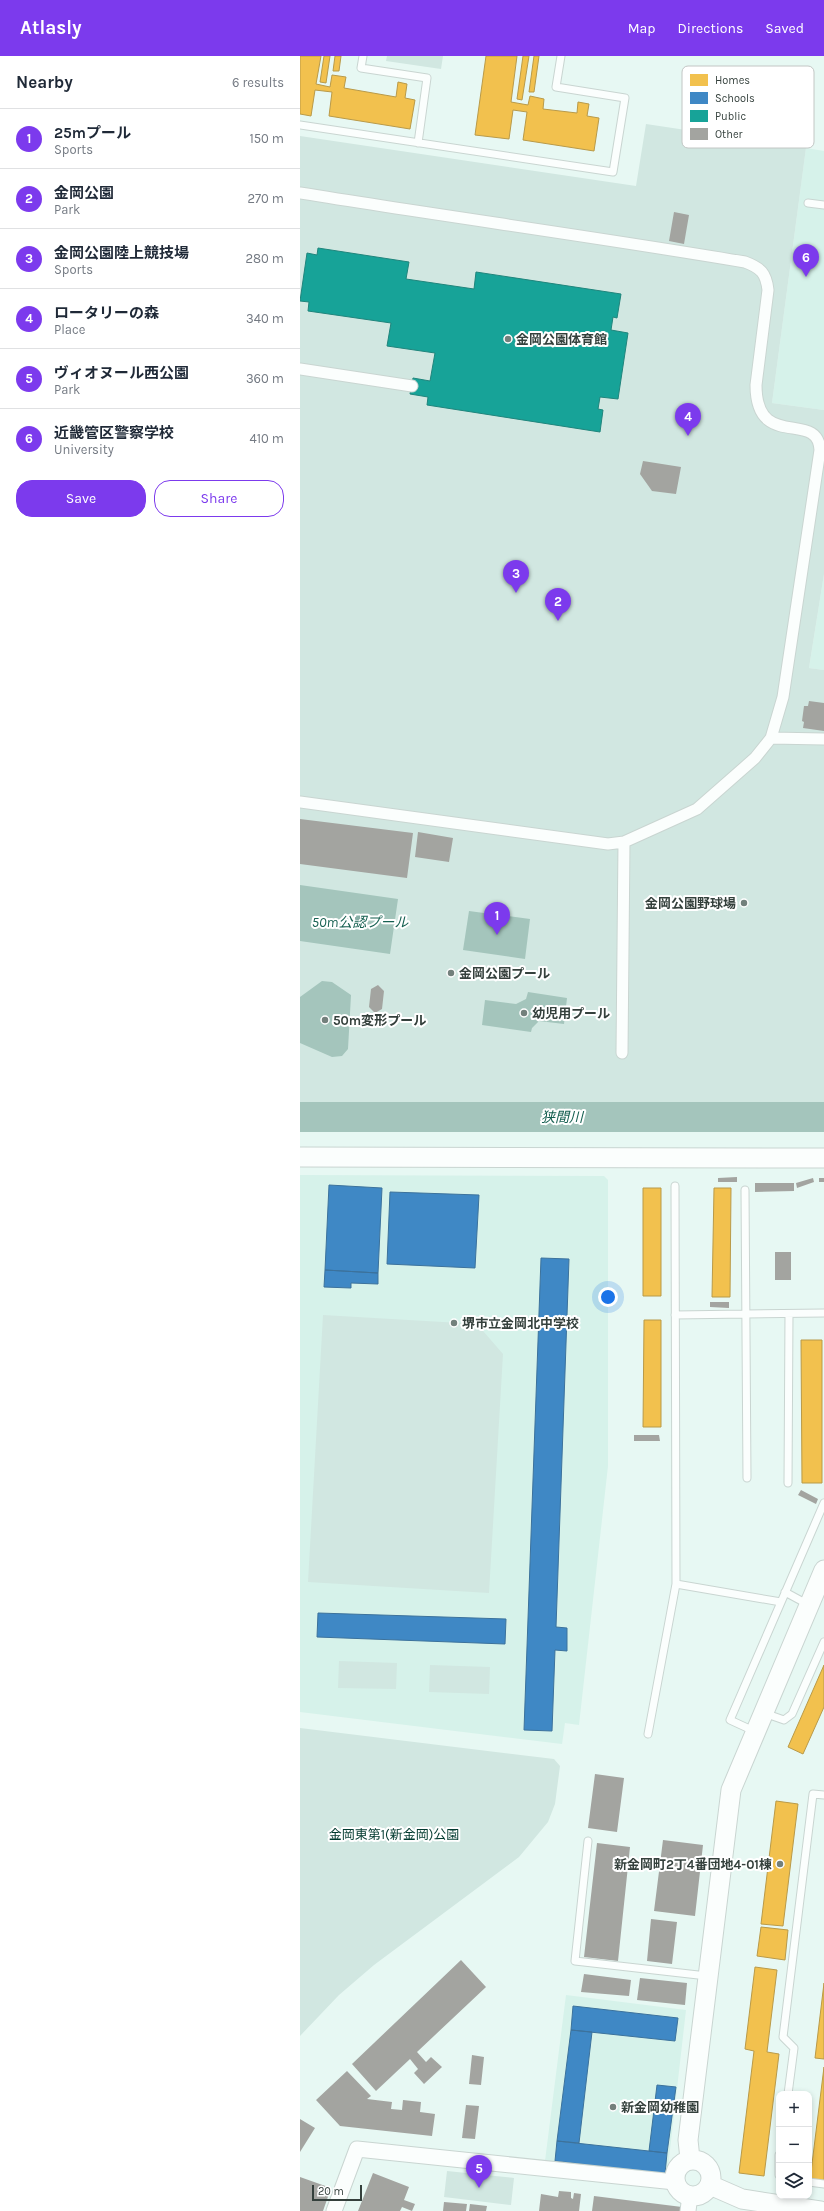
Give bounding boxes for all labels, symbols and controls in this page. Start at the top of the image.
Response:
text: Atlasly [20,17,82,39]
text: Map [628,20,656,37]
text: Directions [678,20,743,37]
text: Saved [765,20,804,37]
legend [682,66,814,148]
text: Nearby [16,72,73,92]
text: Homes [715,74,750,87]
text: 6 results [232,75,284,90]
text: Schools [715,92,755,105]
text: Public [715,110,747,123]
text: 25mプール [54,124,131,142]
text: Other [715,128,743,141]
text: 1 [27,131,31,146]
text: 150 m [249,131,284,146]
text: Sports [54,142,93,157]
text: 金岡公園 [54,184,114,202]
text: 2 [25,191,33,206]
text: 270 m [247,191,284,206]
text: Park [54,202,80,217]
text: 金岡公園陸上競技場 [54,244,189,262]
pin: 6 [793,244,819,277]
text: 3 [25,251,33,266]
text: 280 m [246,251,284,266]
text: Sports [54,262,93,277]
text: ロータリーの森 [54,304,159,322]
text: 4 [25,311,33,326]
text: 340 m [246,311,284,326]
text: Place [54,322,85,337]
place label: 金岡公園体育館 [516,332,607,347]
marker: 金岡公園体育館 [503,334,513,344]
text: ヴィオヌール西公園 [54,364,189,382]
text: 5 [25,371,33,386]
text: 360 m [246,371,284,386]
text: Park [54,382,80,397]
pin: 4 [675,403,701,436]
text: 近畿管区警察学校 [54,424,174,442]
text: 6 [25,431,33,446]
text: 410 m [249,431,284,446]
text: University [54,442,114,457]
button: Save [16,480,146,517]
button: Share [154,480,284,517]
pin: 3 [503,560,529,593]
pin: 2 [545,588,571,621]
place label: 金岡公園野球場 [645,896,736,911]
marker: 金岡公園野球場 [739,898,749,908]
pin: 1 [484,902,510,935]
water label: 50m公認プール [312,914,409,931]
place label: 金岡公園プール [459,966,550,981]
marker: 金岡公園プール [446,968,456,978]
place label: 幼児用プール [532,1006,610,1021]
marker: 幼児用プール [519,1008,529,1018]
place label: 50m変形プール [333,1013,426,1028]
marker: 50m変形プール [320,1015,330,1025]
water label: 狭間川 [541,1109,585,1126]
your location [598,1287,618,1307]
place label: 堺市立金岡北中学校 [462,1316,579,1331]
marker: 堺市立金岡北中学校 [449,1318,459,1328]
park label: 金岡東第1(新金岡)公園 [329,1827,459,1842]
place label: 新金岡町2丁4番団地4-01棟 [614,1857,772,1872]
marker: 新金岡町2丁4番団地4-01棟 [775,1859,785,1869]
map controls [776,2091,812,2199]
button: + [776,2091,812,2127]
place label: 新金岡幼稚園 [621,2100,699,2115]
marker: 新金岡幼稚園 [608,2102,618,2112]
button: − [776,2127,812,2163]
pin: 5 [466,2155,492,2188]
button: layers [776,2163,812,2199]
scale bar [312,2183,362,2202]
text: 20 m [318,2185,344,2198]

